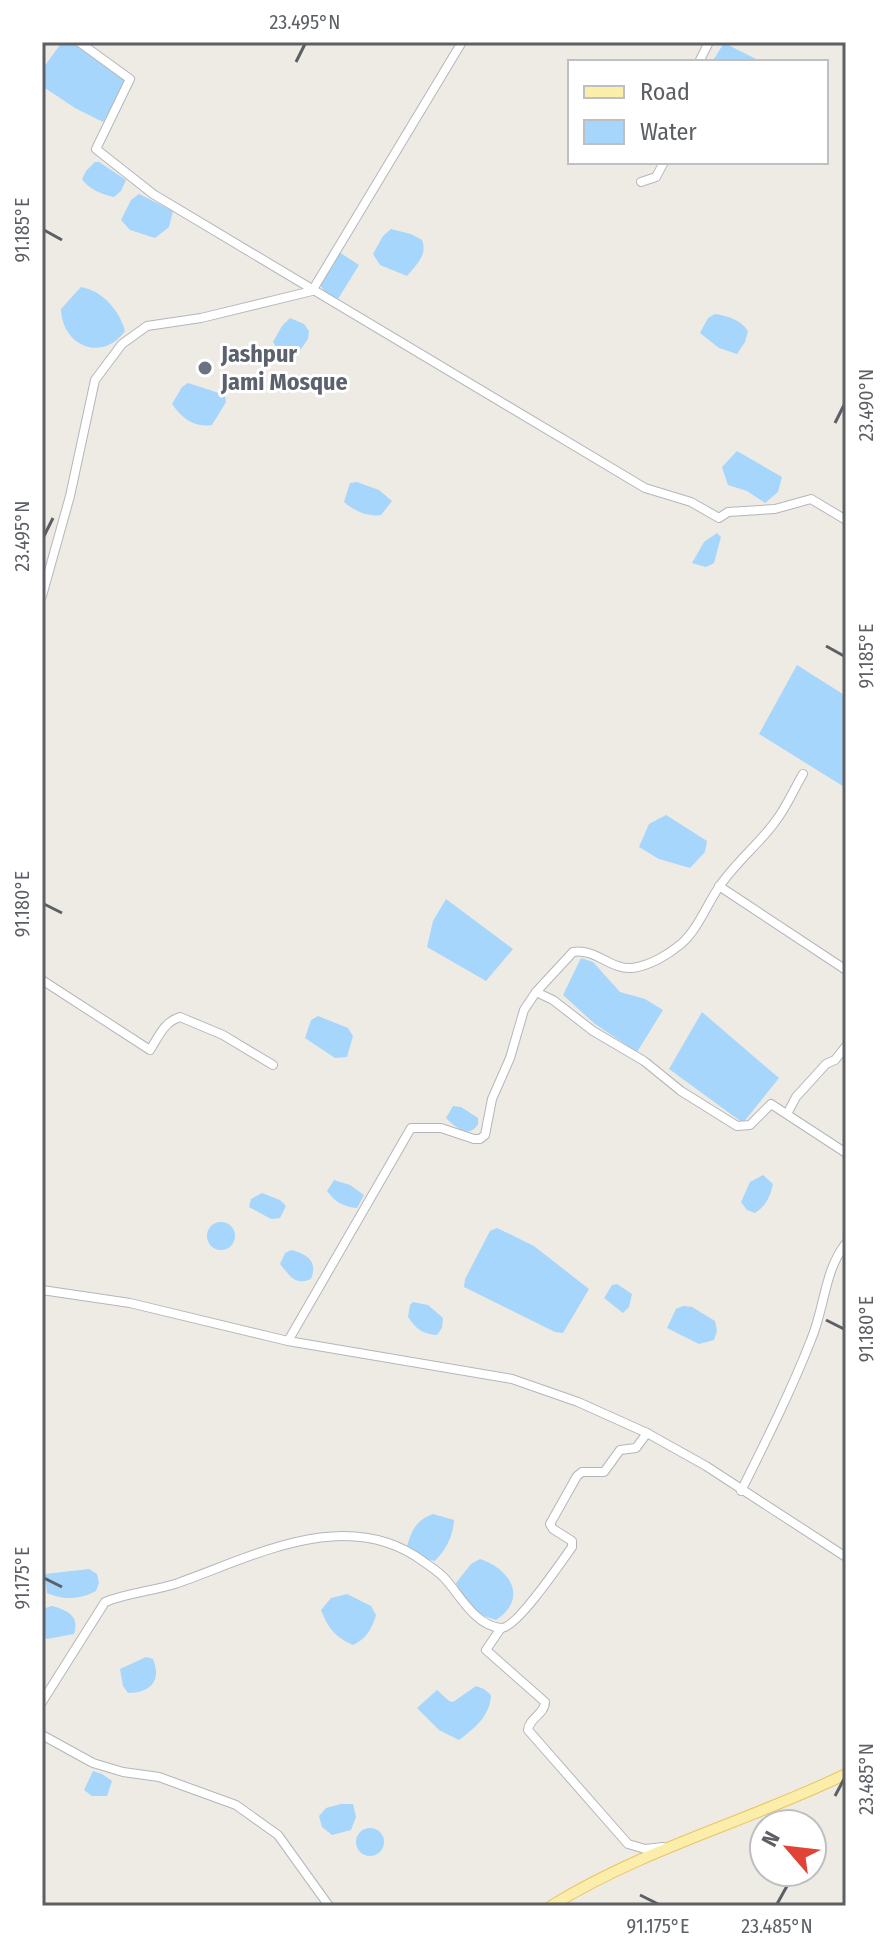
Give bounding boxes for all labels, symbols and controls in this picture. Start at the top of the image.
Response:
text: 23.495°N [270,10,340,34]
legend [568,60,828,164]
text: Road [640,78,690,106]
text: Water [640,118,697,146]
text: 91.185°E [10,198,34,262]
place label: Jashpur Jami Mosque [220,340,348,396]
marker: Jashpur Jami Mosque [196,359,214,377]
text: 23.490°N [854,369,878,441]
text: 23.495°N [10,501,34,571]
text: 91.185°E [854,624,878,688]
text: 91.180°E [10,871,34,937]
text: 91.180°E [854,1296,878,1362]
text: 91.175°E [10,1547,34,1609]
text: 23.485°N [854,1743,878,1815]
north arrow [748,1808,828,1888]
text: N [756,1827,786,1851]
text: 91.175°E [627,1914,689,1938]
text: 23.485°N [741,1914,813,1938]

